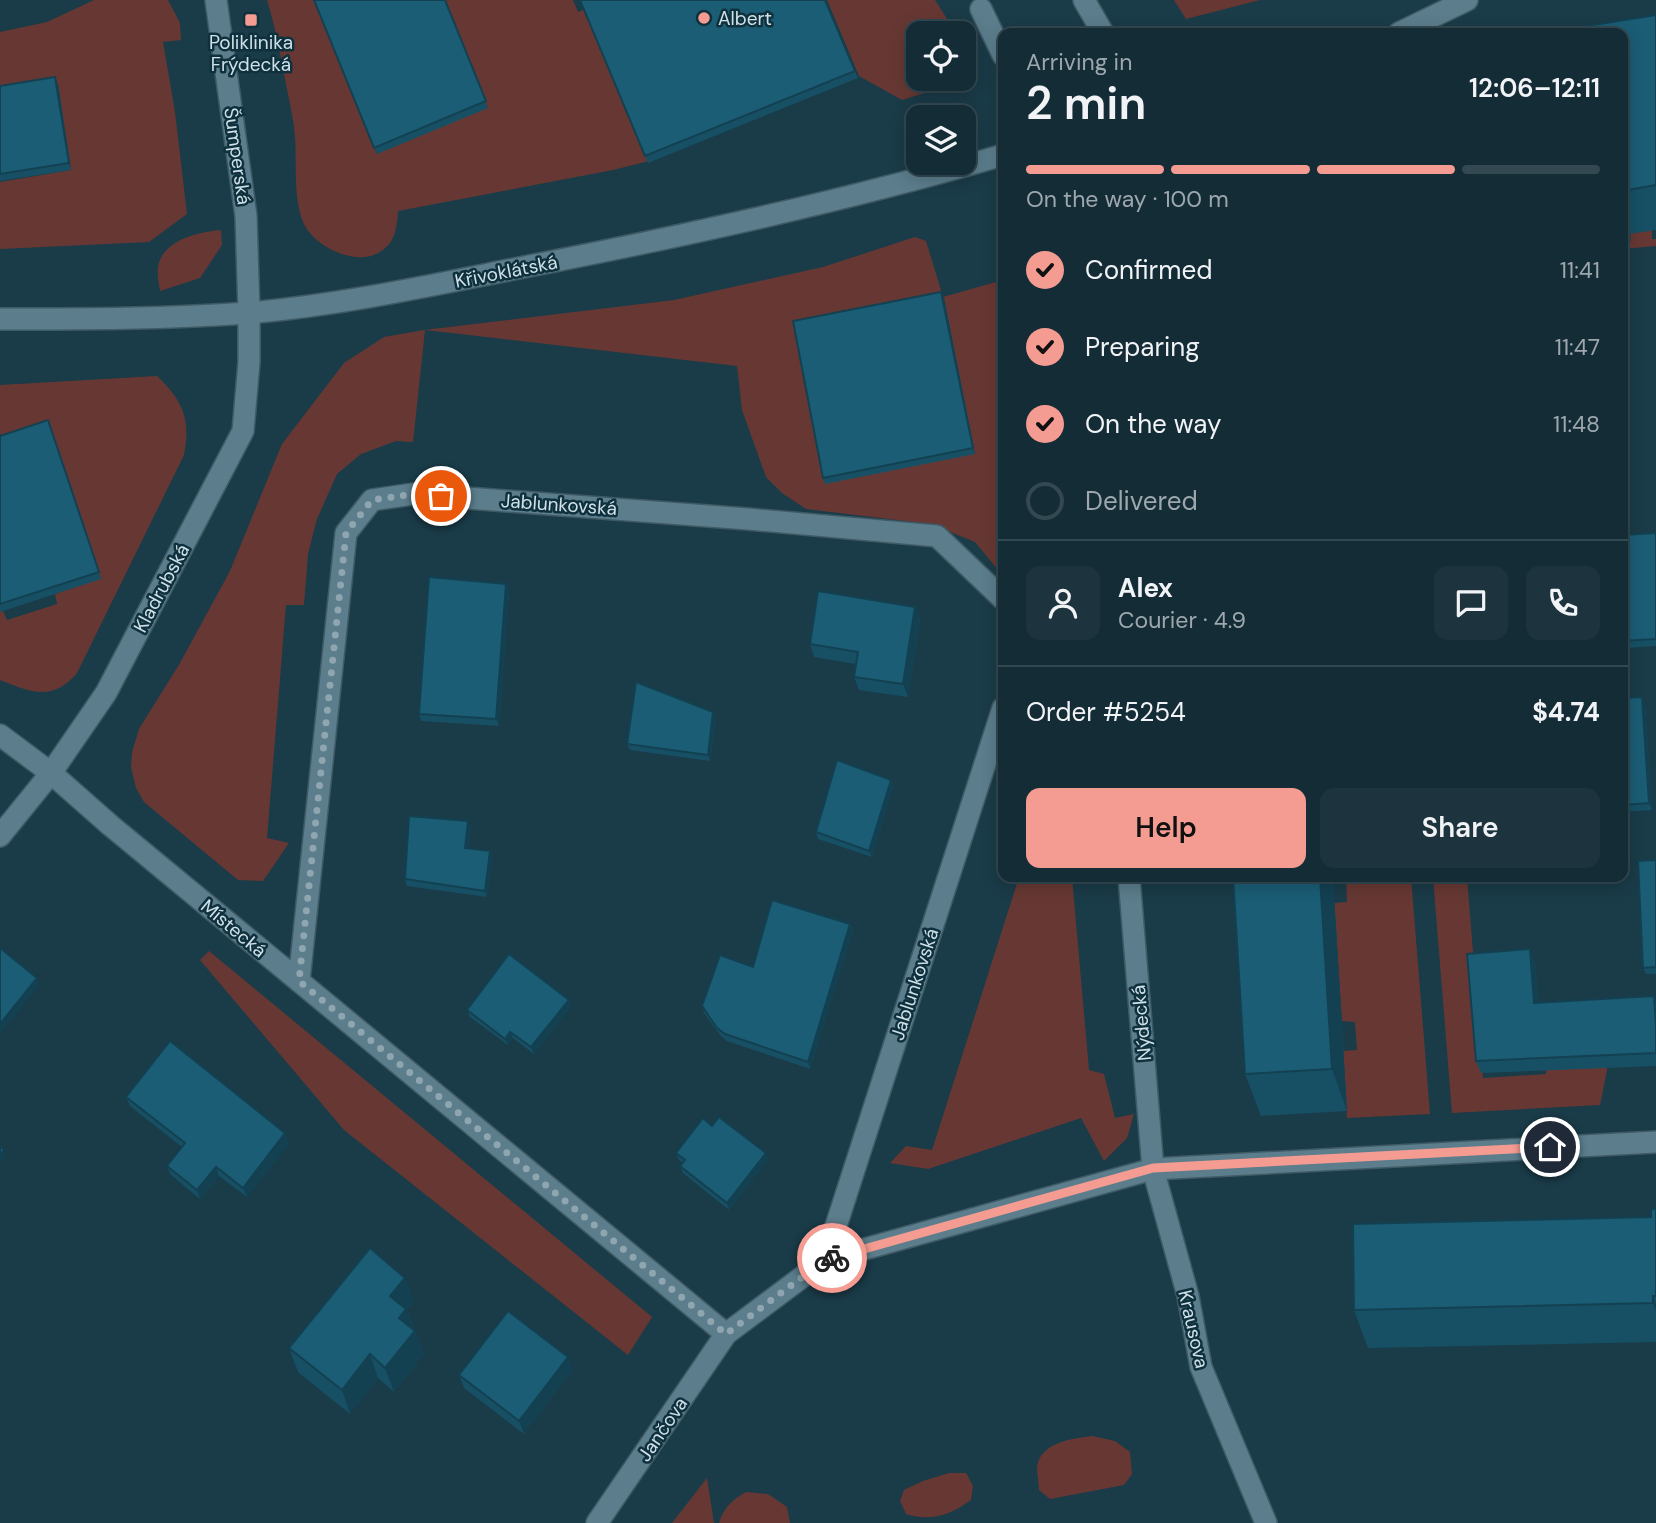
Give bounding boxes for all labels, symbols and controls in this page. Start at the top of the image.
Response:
place label: Albert [718,6,772,31]
marker: Albert [696,10,712,26]
marker: Poliklinika Frýdecká [243,12,259,28]
map controls [906,21,976,175]
button: locate [906,21,976,91]
place label: Poliklinika Frýdecká [209,30,293,77]
text: Arriving in [1026,47,1132,77]
text: 12:06–12:11 [1469,71,1600,105]
text: 2 min [1026,73,1146,133]
button: layers [906,105,976,175]
street label: Šumperská [218,106,257,206]
text: On the way · 100 m [1026,184,1229,214]
street label: Křivoklátská [453,249,560,294]
icon: check [1026,251,1064,289]
text: Confirmed [1085,253,1212,287]
text: 11:41 [1560,255,1600,285]
icon: check [1026,328,1064,366]
text: Preparing [1085,330,1200,364]
text: 11:47 [1555,332,1600,362]
icon: check [1026,405,1064,443]
text: On the way [1085,407,1221,441]
text: 11:48 [1553,409,1600,439]
pin [411,466,471,526]
icon: bag [422,477,460,515]
text: Delivered [1085,484,1198,518]
street label: Jablunkovská [500,488,618,521]
street label: Kladrubská [128,540,195,637]
button: person [1026,566,1100,640]
button: chat [1434,566,1508,640]
button: phone [1526,566,1600,640]
text: Alex [1118,571,1173,605]
text: Courier · 4.9 [1118,605,1246,635]
text: Order #5254 [1026,695,1186,729]
text: $4.74 [1532,695,1600,729]
button: Help [1026,788,1306,868]
button: Share [1320,788,1600,868]
street label: Místecká [196,894,272,963]
street label: Jablunkovská [885,925,944,1043]
street label: Nýdecká [1126,984,1157,1062]
pin [1520,1117,1580,1177]
icon: home [1531,1128,1569,1166]
courier [797,1223,867,1293]
icon: bike [813,1239,851,1277]
street label: Krausova [1172,1288,1215,1371]
street label: Jančova [632,1392,693,1466]

